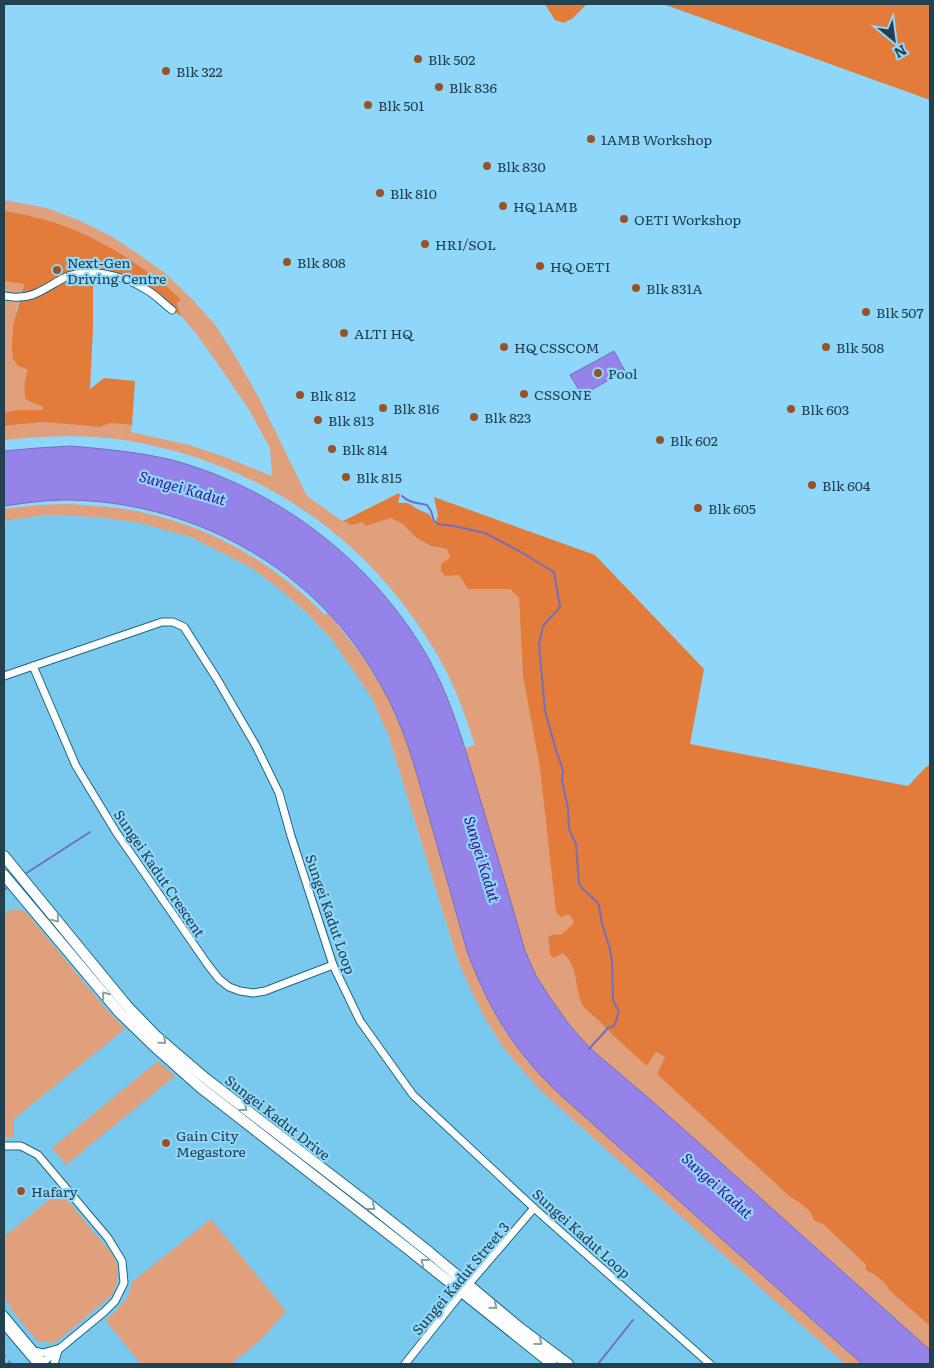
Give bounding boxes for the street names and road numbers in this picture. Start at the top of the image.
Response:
street label: Sungei Kadut Crescent [110,805,210,941]
street label: Sungei Kadut Loop [301,851,361,977]
street label: Sungei Kadut Drive [221,1070,335,1164]
street label: Sungei Kadut Loop [529,1184,635,1282]
street label: Sungei Kadut Street 3 [407,1217,513,1339]

